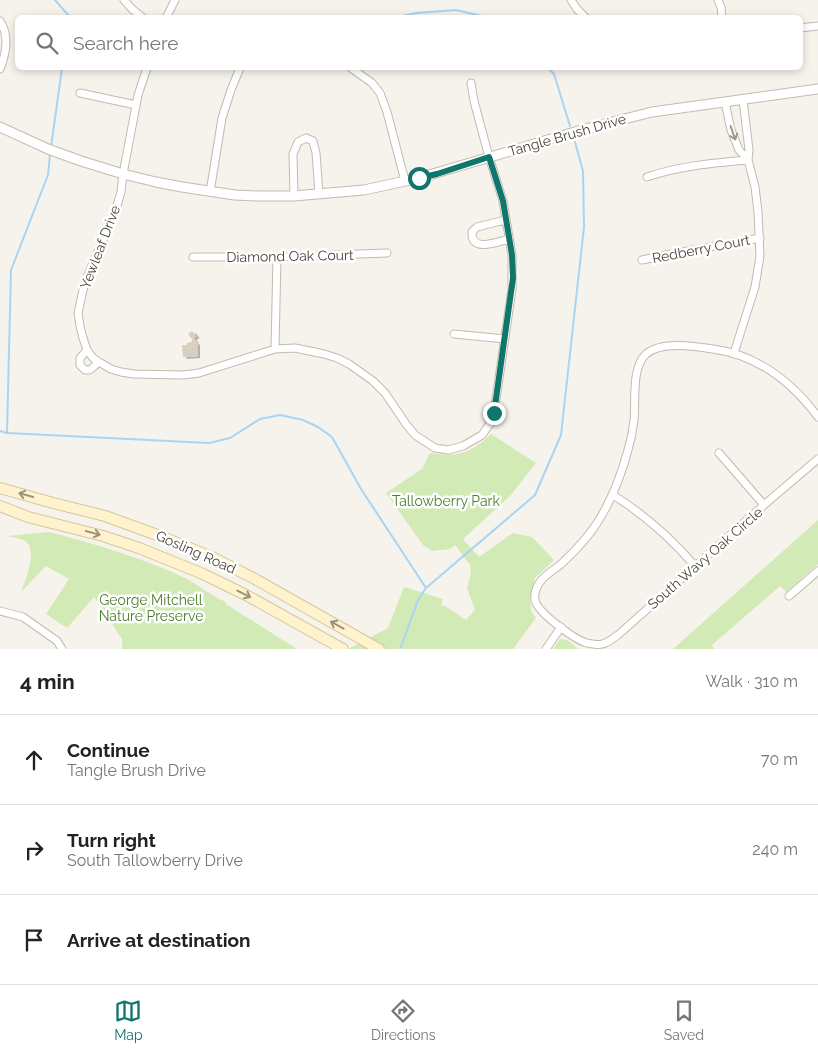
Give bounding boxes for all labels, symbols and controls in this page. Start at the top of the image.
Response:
search box [15,15,803,70]
icon: search [33,29,61,57]
text: Search here [73,32,179,54]
street label: Tangle Brush Drive [506,111,628,159]
one-way arrow [729,124,738,140]
route start [408,167,431,190]
street label: Yewleaf Drive [77,203,123,291]
street label: Redberry Court [651,232,751,266]
street label: Diamond Oak Court [226,247,354,265]
route end [483,402,506,425]
one-way arrow [19,490,35,500]
park label: Tallowberry Park [392,493,500,509]
street label: South Wavy Oak Circle [644,504,766,612]
street label: Gosling Road [153,527,239,577]
one-way arrow [85,529,101,539]
one-way arrow [236,589,251,599]
park label: George Mitchell Nature Preserve [99,592,203,624]
one-way arrow [330,620,344,630]
text: 4 min [20,669,75,694]
text: Walk · 310 m [705,672,798,691]
text: Continue [67,739,150,761]
icon: ahead [20,746,48,774]
text: 70 m [761,750,798,769]
text: Tangle Brush Drive [67,761,206,780]
text: Turn right [67,829,156,851]
icon: right [20,836,48,864]
text: 240 m [752,840,798,859]
text: South Tallowberry Drive [67,851,243,870]
icon: arrive [20,926,48,954]
text: Arrive at destination [67,929,251,951]
tab: Map [114,997,143,1043]
tab: Directions [371,997,436,1043]
tab: Saved [664,997,704,1043]

